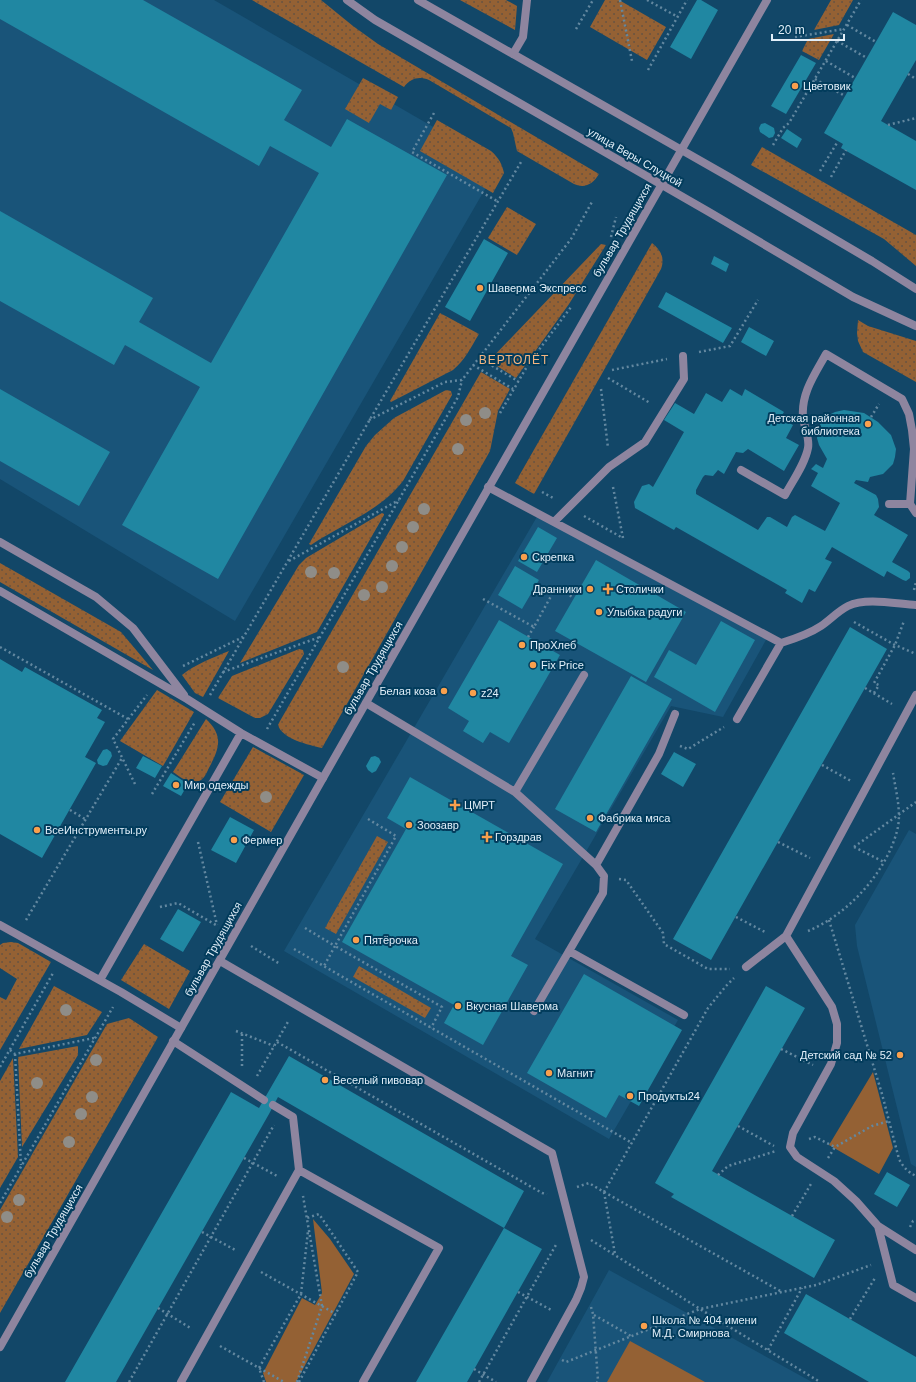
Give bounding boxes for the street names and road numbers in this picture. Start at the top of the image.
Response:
street label: улица Веры Слуцкой [586,125,684,189]
street label: бульвар Трудящихся [590,181,654,279]
street label: бульвар Трудящихся [341,619,405,717]
street label: бульвар Трудящихся [182,900,244,998]
street label: бульвар Трудящихся [21,1182,85,1280]

